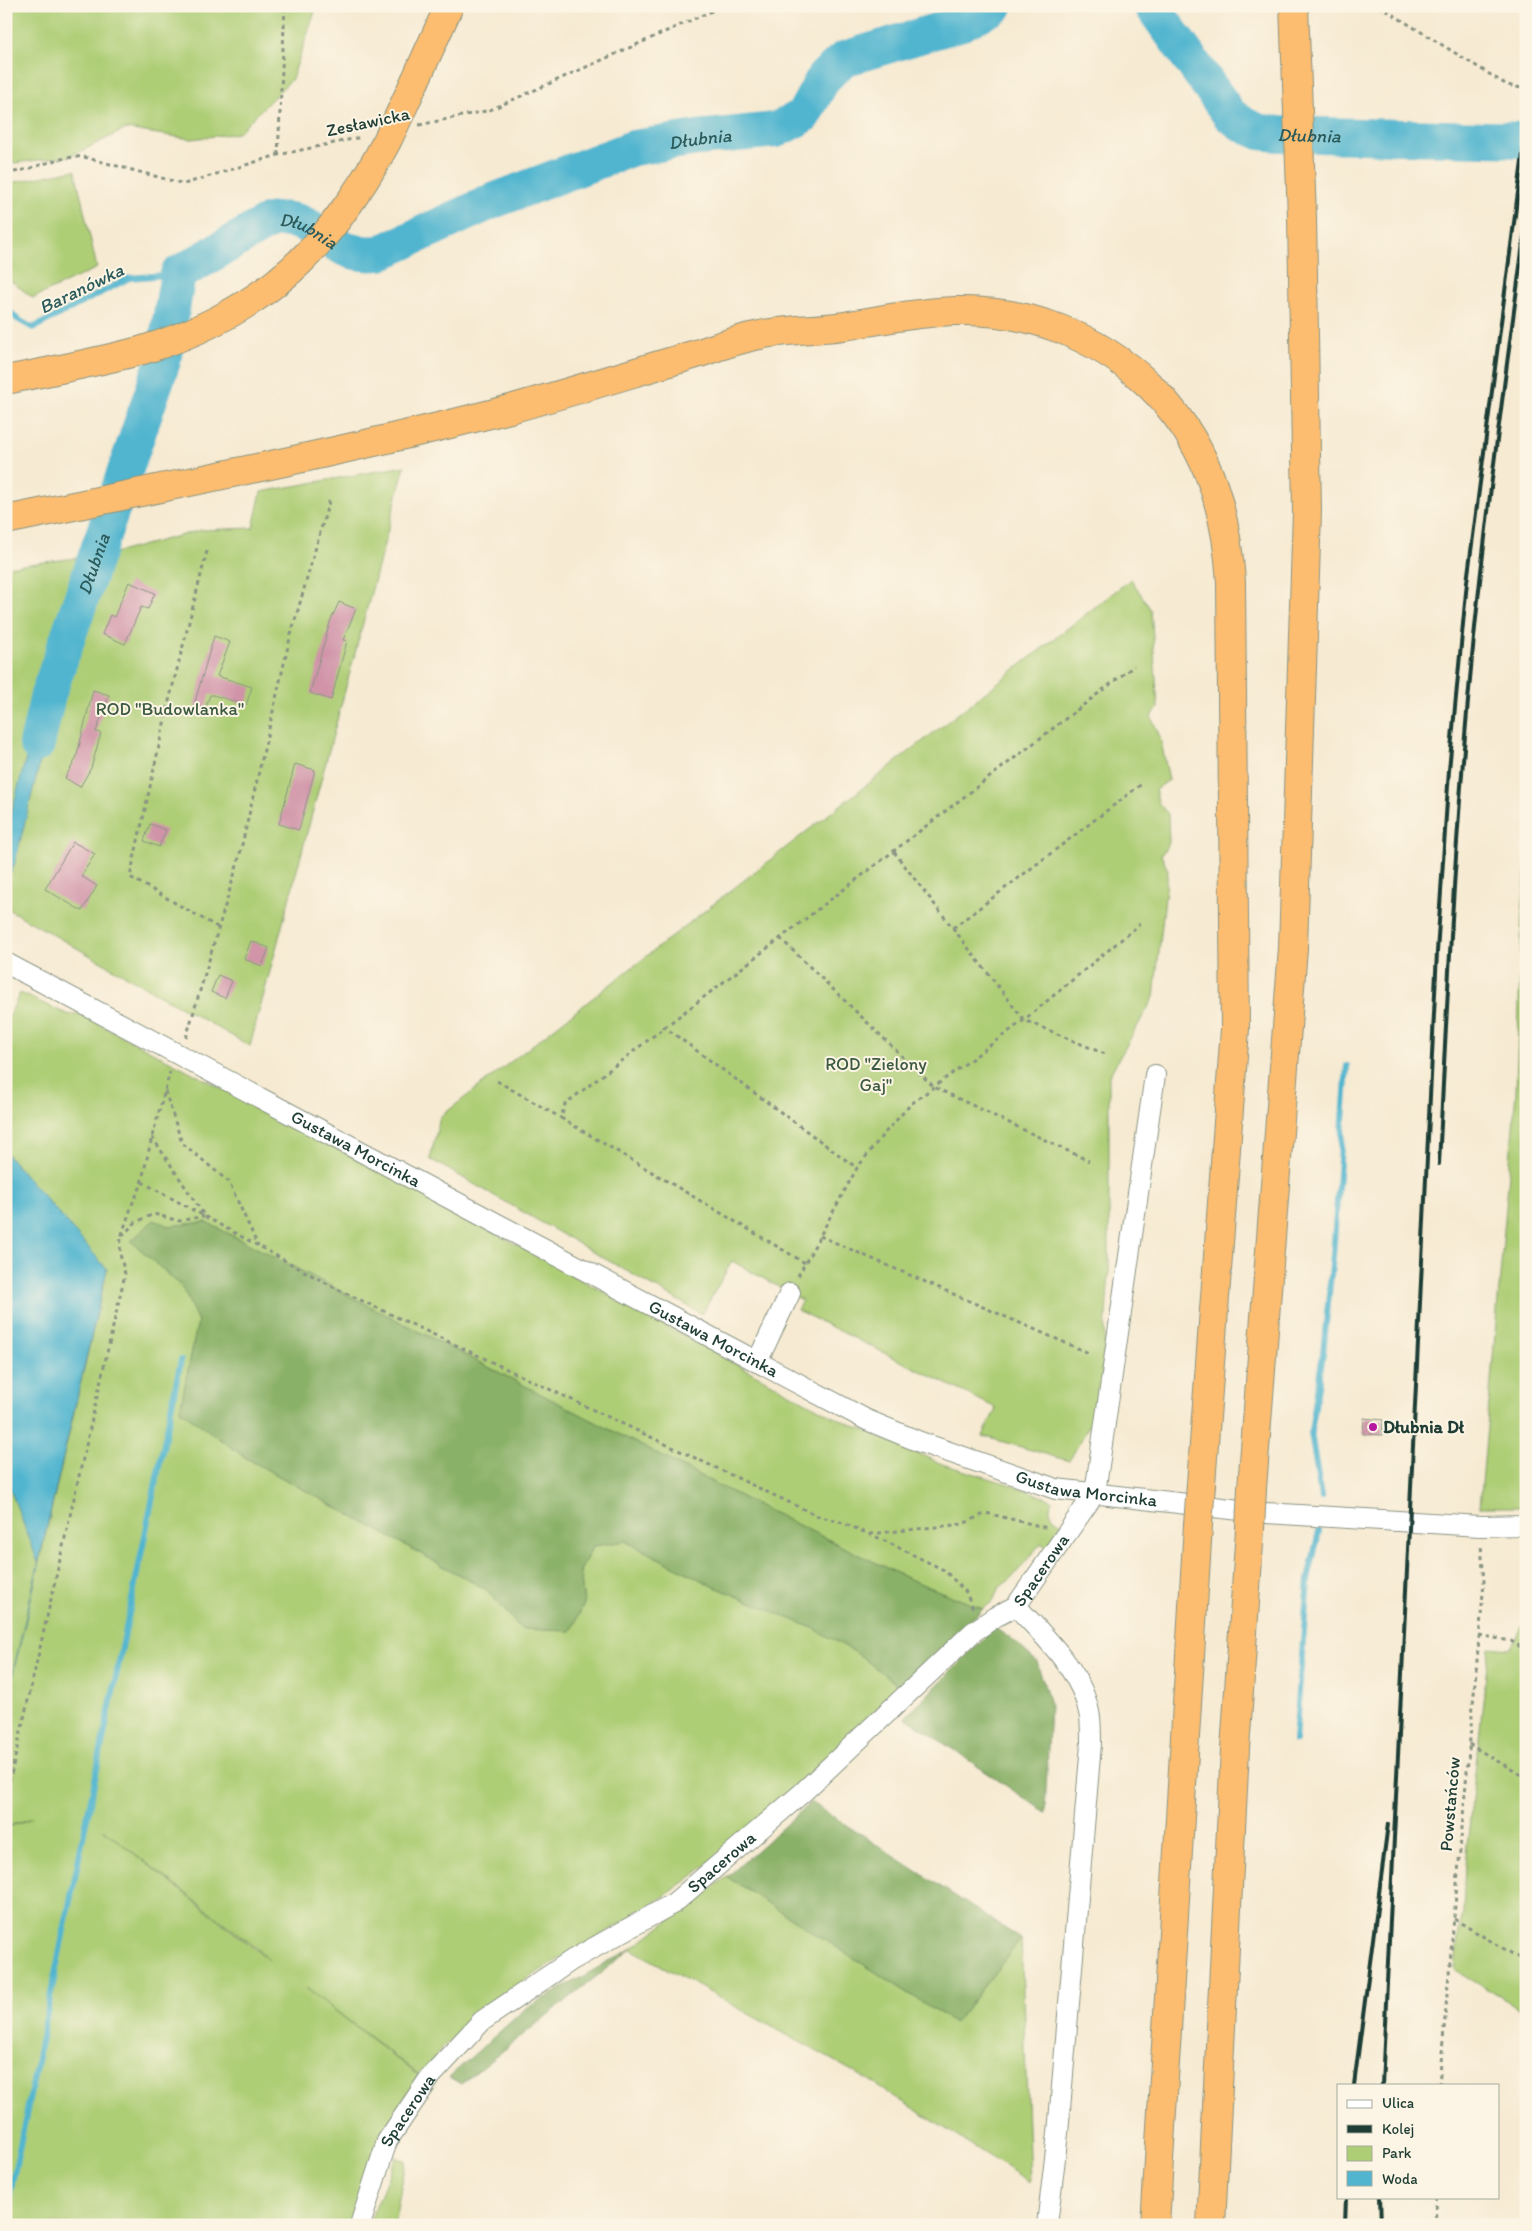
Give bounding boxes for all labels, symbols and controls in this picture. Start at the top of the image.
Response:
street label: Zesławicka [324,102,412,142]
water label: Dłubnia [1277,123,1341,148]
water label: Dłubnia [667,124,733,154]
water label: Dłubnia [279,208,342,254]
water label: Baranówka [35,258,128,319]
water label: Dłubnia [72,530,115,598]
park label: ROD "Budowlanka" [96,698,244,720]
park label: ROD "Zielony Gaj" [825,1053,927,1096]
street label: Gustawa Morcinka [287,1105,425,1192]
street label: Gustawa Morcinka [645,1295,783,1382]
place label: Dłubnia Dł [1383,1416,1465,1438]
marker: Dłubnia Dł [1367,1421,1379,1433]
street label: Gustawa Morcinka [1013,1465,1159,1512]
street label: Spacerowa [1008,1529,1074,1611]
street label: Powstańców [1435,1756,1465,1852]
street label: Spacerowa [683,1826,761,1898]
street label: Spacerowa [375,2069,441,2149]
legend [1337,2084,1500,2198]
text: Ulica [1382,2094,1415,2112]
text: Kolej [1382,2120,1414,2138]
text: Park [1382,2144,1412,2162]
text: Woda [1382,2170,1418,2188]

